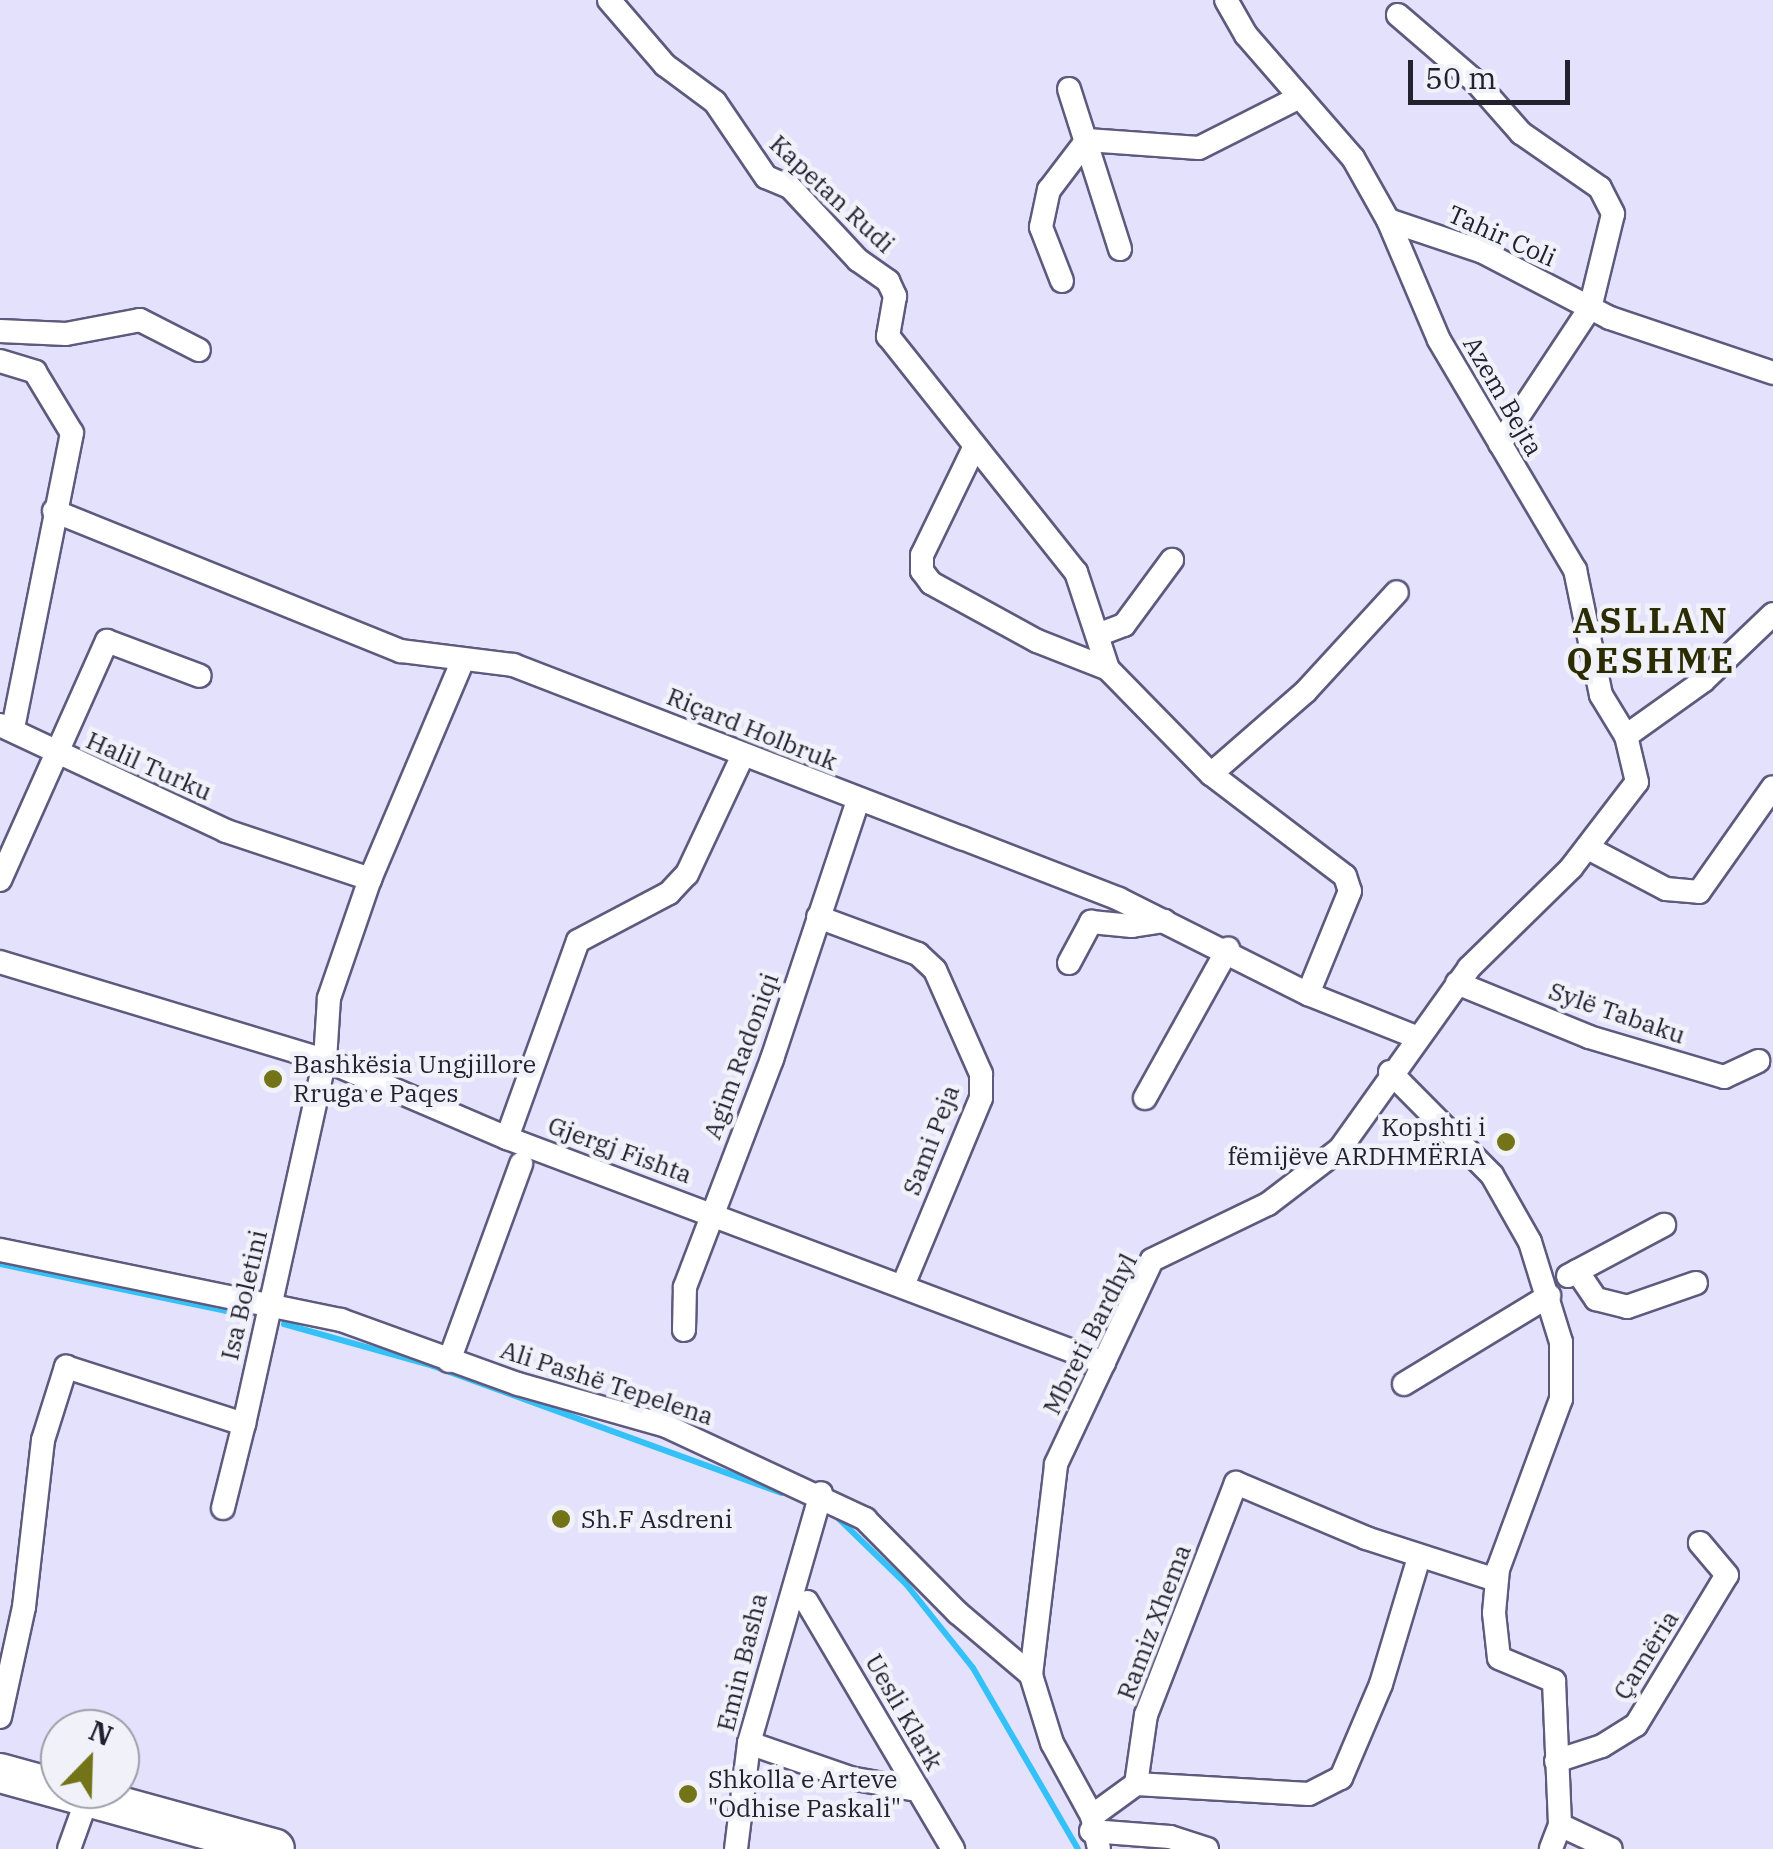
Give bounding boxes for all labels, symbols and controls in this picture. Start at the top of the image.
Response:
scale bar [1413,40,1576,102]
text: 50 m [1425,58,1497,97]
street label: Kapetan Rudi [763,129,901,259]
street label: Tahir Coli [1443,199,1561,273]
street label: Azem Bejta [1457,331,1549,461]
district label: ASLLAN QESHME [1566,599,1736,681]
street label: Riçard Holbruk [662,681,842,777]
street label: Halil Turku [82,725,216,807]
street label: Agim Radoniqi [697,969,785,1143]
street label: Sylë Tabaku [1545,976,1689,1050]
place label: Bashkësia Ungjillore Rruga e Paqes [293,1050,536,1109]
marker: Bashkësia Ungjillore Rruga e Paqes [262,1068,284,1090]
street label: Sami Peja [896,1081,966,1199]
street label: Gjergj Fishta [544,1110,696,1190]
place label: Kopshti i fëmijëve ARDHMËRIA [1228,1113,1486,1172]
marker: Kopshti i fëmijëve ARDHMËRIA [1495,1131,1517,1153]
street label: Isa Boletini [214,1227,274,1363]
street label: Mbreti Bardhyl [1037,1249,1143,1419]
street label: Ali Pashë Tepelena [497,1334,717,1432]
place label: Sh.F Asdreni [581,1504,733,1534]
marker: Sh.F Asdreni [550,1508,572,1530]
street label: Ramiz Xhema [1111,1540,1197,1704]
street label: Emin Basha [710,1590,774,1734]
street label: Çamëria [1607,1605,1685,1705]
street label: Uesli Klark [859,1649,949,1775]
north arrow [40,1709,140,1809]
text: N [84,1711,119,1754]
place label: Shkolla e Arteve "Odhise Paskali" [708,1765,901,1824]
marker: Shkolla e Arteve "Odhise Paskali" [677,1783,699,1805]

